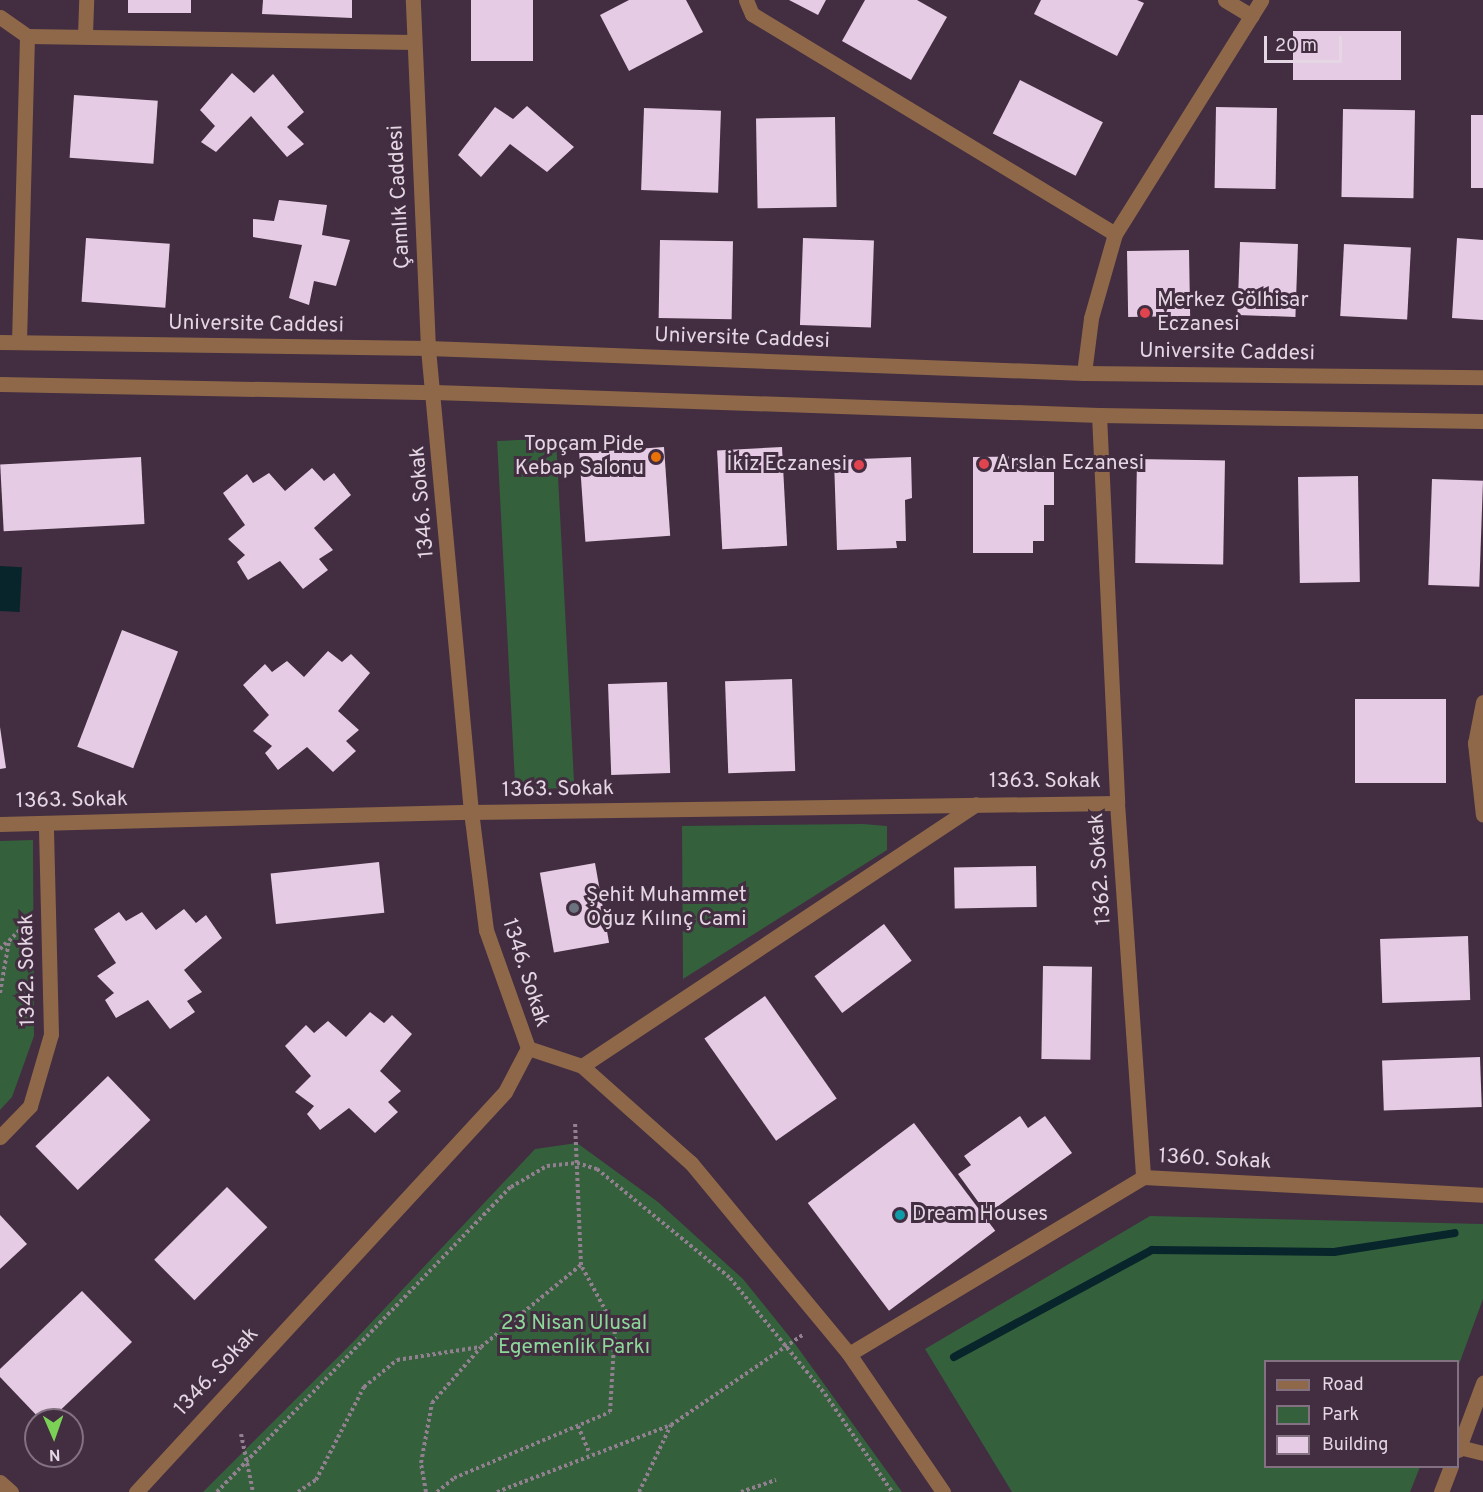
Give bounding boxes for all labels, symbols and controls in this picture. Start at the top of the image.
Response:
scale bar [1267,24,1345,62]
text: 20 m [1275,35,1317,58]
street label: Çamlık Caddesi [384,124,416,270]
place label: Merkez Gölhisar Eczanesi [1157,288,1309,338]
marker: Merkez Gölhisar Eczanesi [1138,306,1152,320]
street label: Universite Caddesi [168,311,344,339]
street label: Universite Caddesi [654,323,830,355]
street label: Universite Caddesi [1139,339,1315,367]
place label: Topçam Pide Kebap Salonu [515,432,644,482]
street label: 1346. Sokak [406,445,440,559]
marker: Topçam Pide Kebap Salonu [649,450,663,464]
place label: Arslan Eczanesi [996,451,1144,477]
place label: İkiz Eczanesi [727,452,847,478]
marker: Arslan Eczanesi [977,457,991,471]
marker: İkiz Eczanesi [852,458,866,472]
street label: 1363. Sokak [989,769,1101,795]
street label: 1363. Sokak [502,776,614,804]
street label: 1363. Sokak [16,787,128,815]
street label: 1362. Sokak [1085,812,1117,926]
place label: Şehit Muhammet Oğuz Kılınç Cami [586,883,747,933]
marker: Şehit Muhammet Oğuz Kılınç Cami [567,901,581,915]
street label: 1342. Sokak [14,913,42,1027]
street label: 1346. Sokak [496,916,554,1030]
street label: 1360. Sokak [1158,1144,1272,1176]
place label: Dream Houses [912,1202,1048,1228]
marker: Dream Houses [893,1208,907,1222]
park label: 23 Nisan Ulusal Egemenlik Parkı [498,1311,650,1361]
street label: 1346. Sokak [169,1322,265,1422]
legend [1264,1360,1459,1468]
text: Road [1322,1374,1364,1397]
text: Park [1322,1404,1359,1427]
north arrow [24,1408,84,1468]
text: Building [1322,1434,1388,1457]
text: N [48,1444,61,1464]

